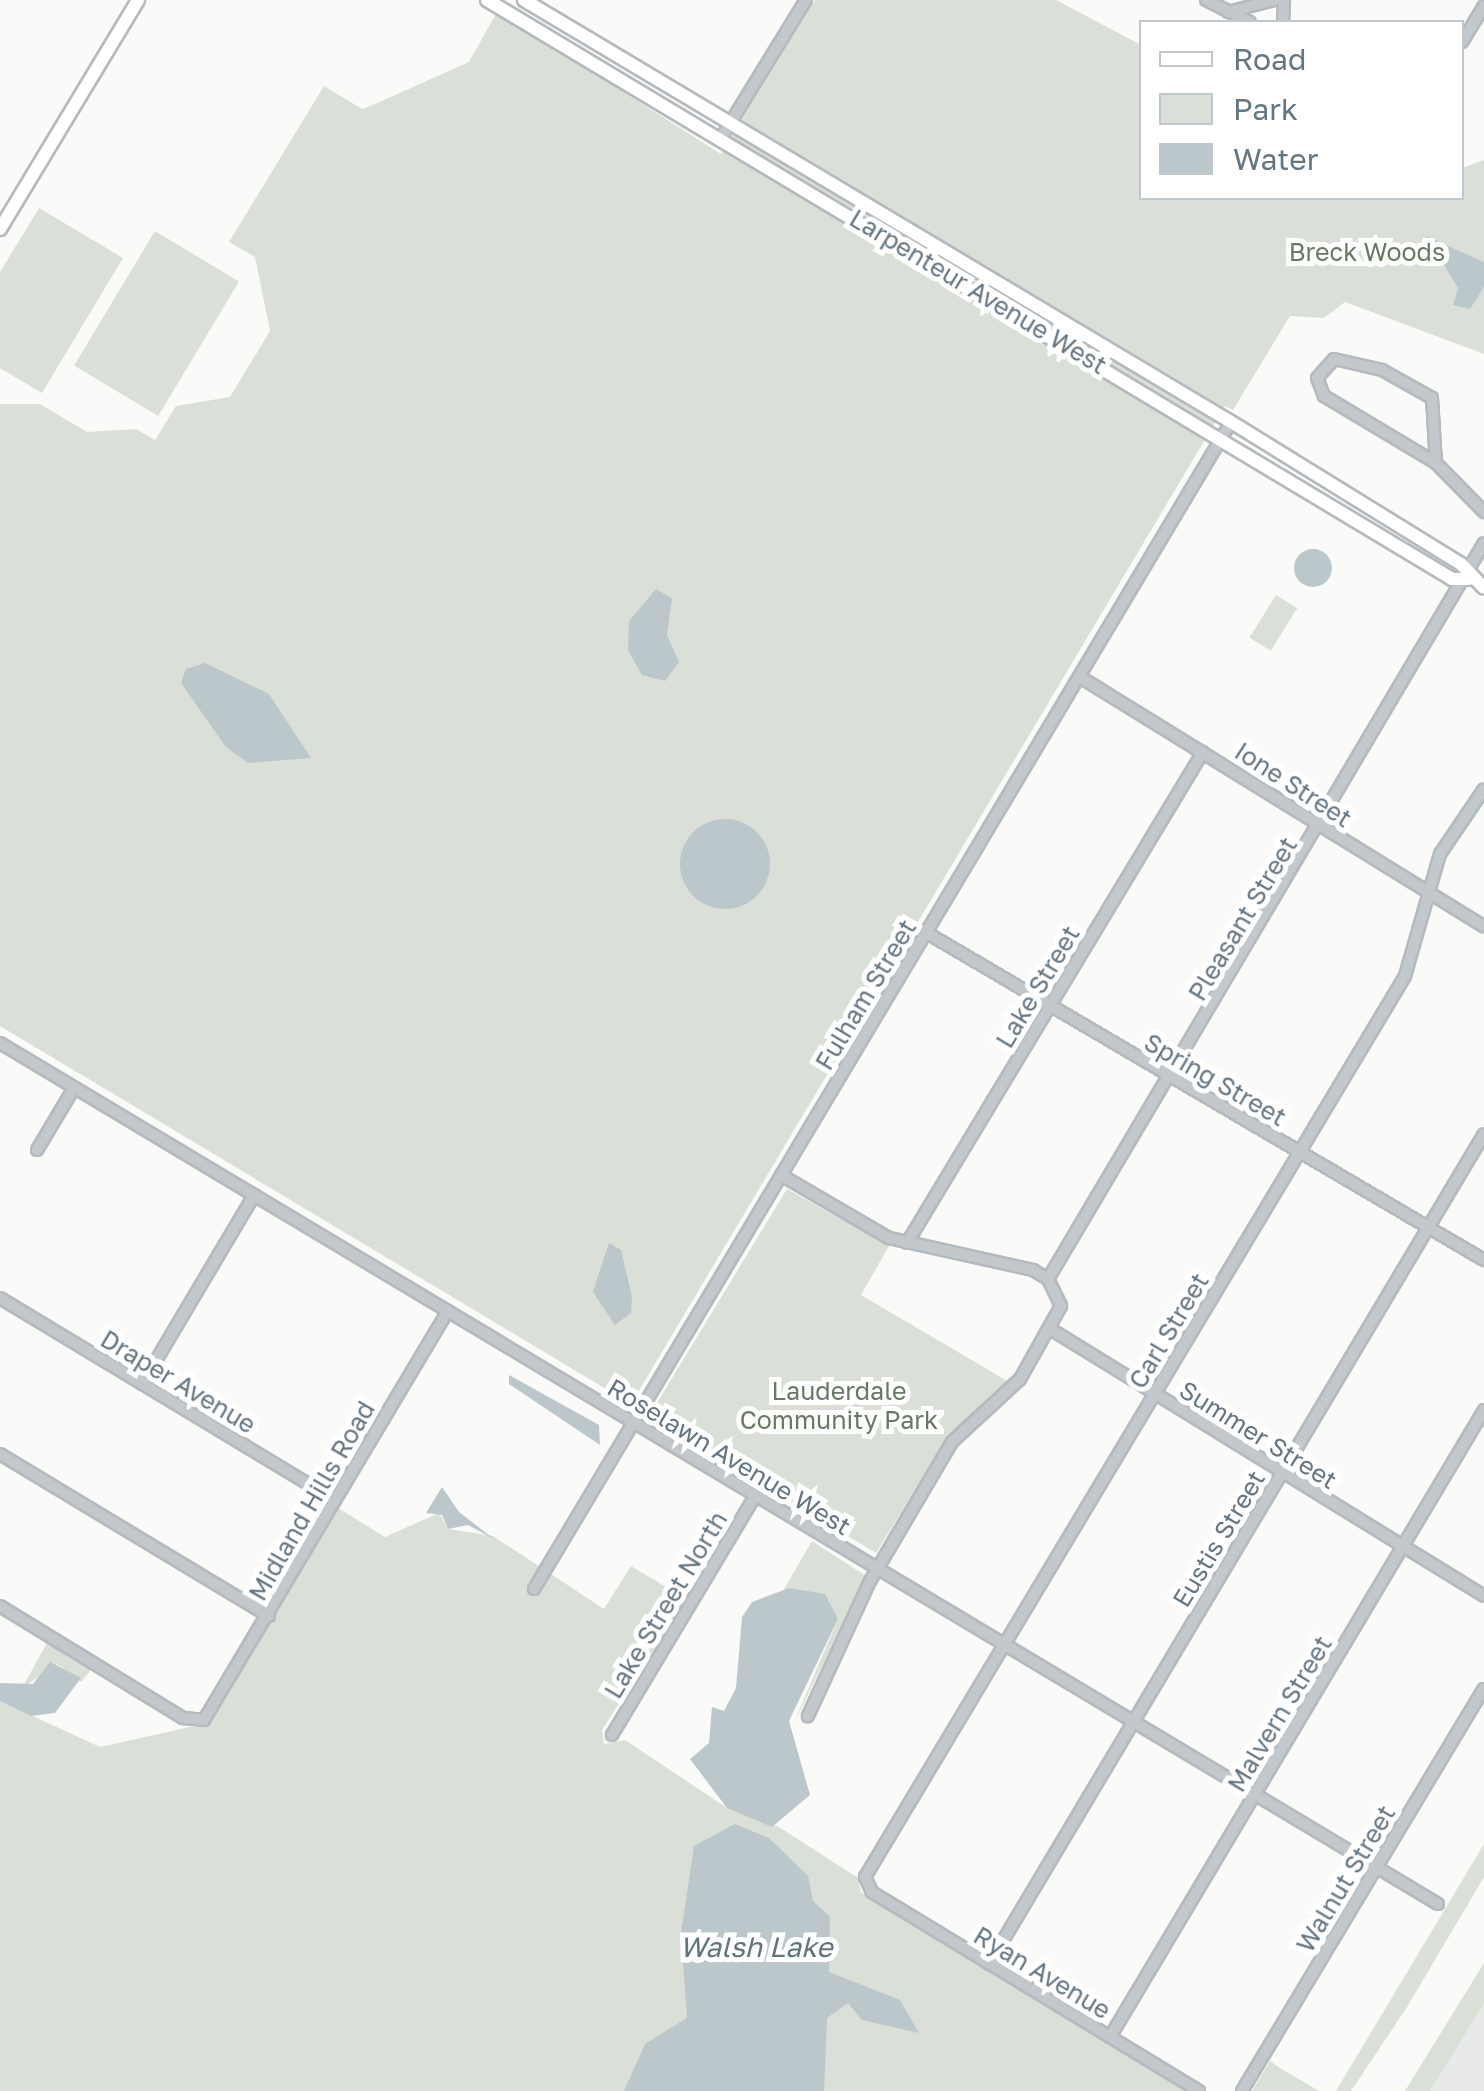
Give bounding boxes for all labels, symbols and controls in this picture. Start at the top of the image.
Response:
legend [1139,20,1464,200]
text: Road [1233,41,1307,77]
text: Park [1233,91,1298,127]
text: Water [1233,141,1318,177]
street label: Larpenteur Avenue West [844,203,1112,381]
park label: Breck Woods [1289,237,1445,267]
street label: Ione Street [1229,736,1357,834]
street label: Pleasant Street [1182,832,1304,1006]
street label: Fulham Street [809,914,923,1076]
street label: Lake Street [990,921,1086,1053]
street label: Spring Street [1139,1027,1291,1133]
street label: Carl Street [1123,1268,1215,1394]
street label: Draper Avenue [95,1324,261,1440]
street label: Roselawn Avenue West [602,1372,856,1542]
street label: Summer Street [1174,1375,1342,1495]
park label: Lauderdale Community Park [740,1377,938,1436]
street label: Midland Hills Road [243,1396,381,1606]
street label: Eustis Street [1167,1465,1271,1613]
street label: Lake Street North [598,1506,734,1704]
street label: Malvern Street [1222,1631,1338,1797]
street label: Walnut Street [1290,1800,1402,1958]
street label: Ryan Avenue [968,1920,1116,2026]
water label: Walsh Lake [679,1930,833,1964]

